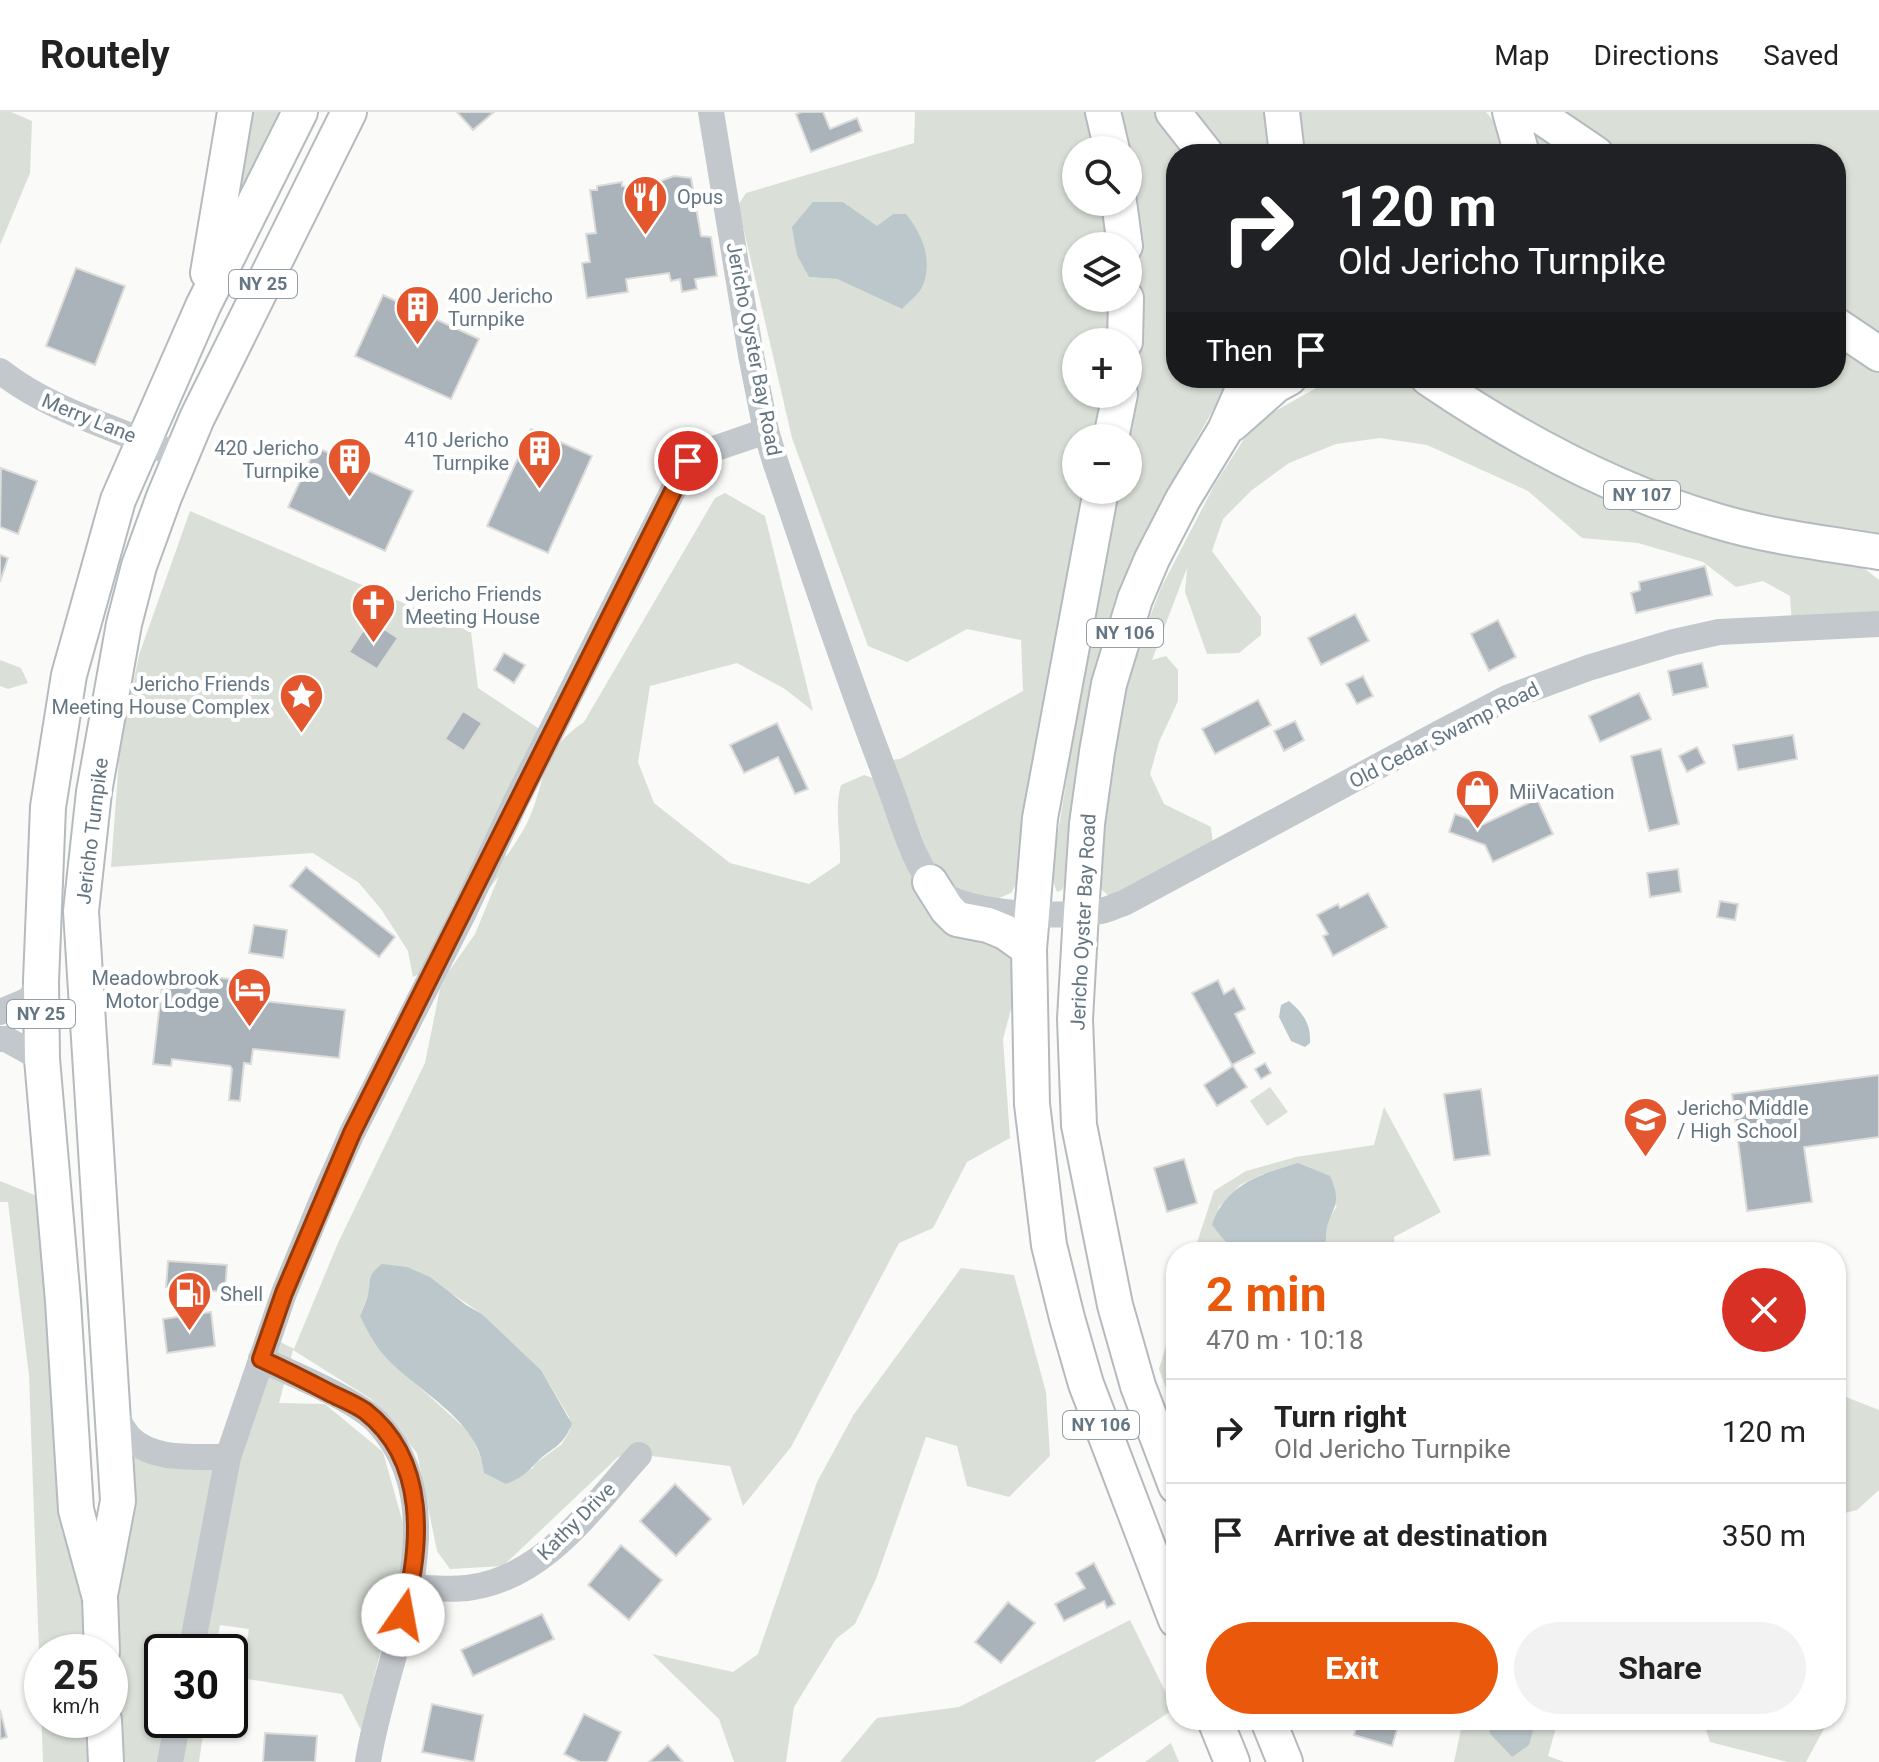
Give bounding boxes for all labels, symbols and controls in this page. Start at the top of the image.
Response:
text: Routely [40,33,170,77]
text: Map [1494,39,1550,72]
text: Directions [1594,39,1719,72]
text: Saved [1763,39,1839,72]
map controls [1062,136,1142,504]
button: search [1062,136,1142,216]
restaurant icon: Opus [622,173,670,236]
text: 120 m [1338,174,1497,240]
icon: right [1206,176,1310,280]
place label: Opus [677,185,723,209]
button: layers [1062,232,1142,312]
street label: Jericho Oyster Bay Road [722,240,786,458]
text: Old Jericho Turnpike [1338,241,1666,283]
road number: NY 25 [229,270,297,298]
building icon: 400 Jericho Turnpike [393,284,441,347]
place label: 400 Jericho Turnpike [448,284,553,331]
button: + [1062,328,1142,408]
icon: arrive [1289,328,1333,372]
text: Then [1206,333,1273,368]
street label: Merry Lane [38,388,140,448]
button: − [1062,424,1142,504]
pin [654,427,722,495]
place label: 410 Jericho Turnpike [404,428,509,475]
building icon: 410 Jericho Turnpike [516,428,564,491]
place label: 420 Jericho Turnpike [214,436,319,483]
building icon: 420 Jericho Turnpike [326,436,374,499]
icon: arrive [666,439,710,483]
road number: NY 107 [1604,481,1680,509]
church icon: Jericho Friends Meeting House [350,582,398,645]
place label: Jericho Friends Meeting House [405,582,542,629]
road number: NY 106 [1087,619,1163,647]
place label: Jericho Friends Meeting House Complex [52,672,270,719]
place icon: Jericho Friends Meeting House Complex [277,672,325,735]
street label: Old Cedar Swamp Road [1345,677,1543,793]
street label: Jericho Turnpike [71,756,113,906]
shop icon: MiiVacation [1454,768,1502,831]
place label: MiiVacation [1509,780,1615,804]
street label: Jericho Oyster Bay Road [1065,813,1101,1031]
place label: Meadowbrook Motor Lodge [92,966,220,1013]
hotel icon: Meadowbrook Motor Lodge [226,966,274,1029]
road number: NY 25 [7,1000,75,1028]
school or university icon: Jericho Middle / High School [1622,1096,1670,1159]
place label: Jericho Middle / High School [1677,1096,1808,1143]
text: 2 min [1206,1266,1327,1323]
button: close [1722,1268,1806,1352]
fuel station icon: Shell [165,1270,213,1333]
place label: Shell [220,1282,263,1306]
text: 470 m · 10:18 [1206,1325,1364,1355]
text: Turn right [1274,1399,1407,1434]
icon: right [1206,1409,1250,1453]
road number: NY 106 [1063,1411,1139,1439]
text: 120 m [1722,1414,1806,1449]
text: Old Jericho Turnpike [1274,1434,1511,1464]
street label: Kathy Drive [532,1477,620,1565]
icon: arrive [1206,1513,1250,1557]
text: Arrive at destination [1274,1518,1548,1553]
text: 350 m [1722,1518,1806,1553]
position arrow [361,1573,445,1657]
button: Exit [1206,1622,1498,1714]
button: Share [1514,1622,1806,1714]
speed limit sign: 30 [144,1634,248,1738]
text: 25 [53,1652,99,1699]
text: km/h [53,1694,99,1718]

